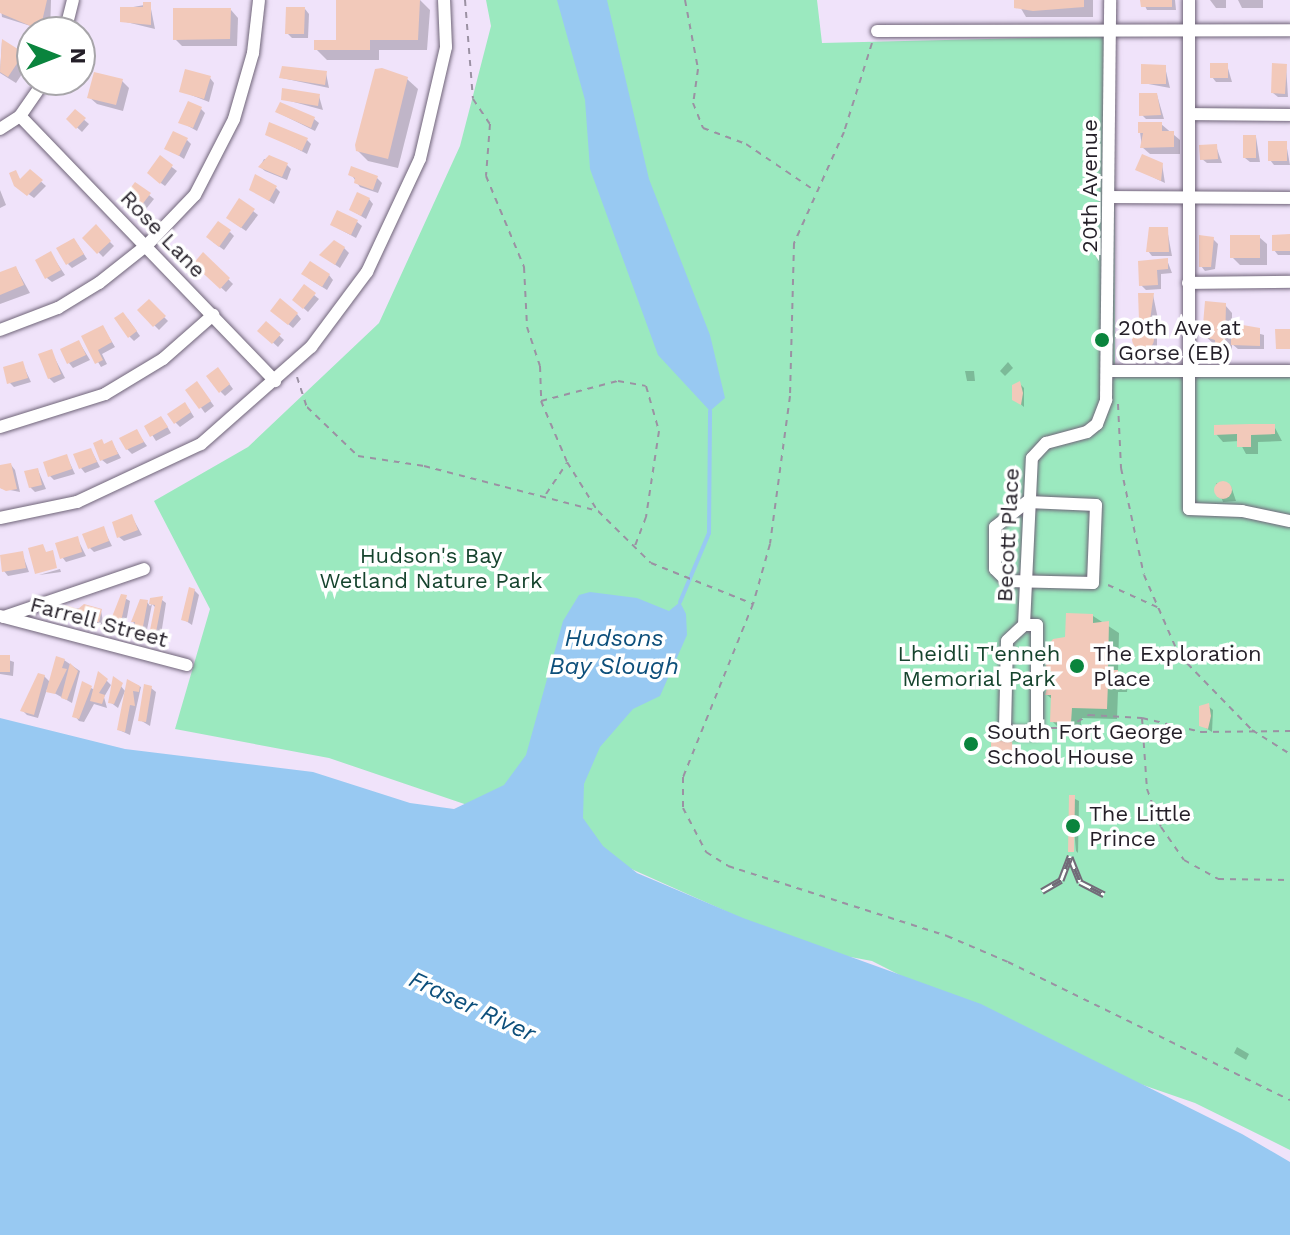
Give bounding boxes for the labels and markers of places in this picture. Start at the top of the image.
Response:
place label: 20th Ave at Gorse (EB) [1118,314,1242,366]
marker: 20th Ave at Gorse (EB) [1093,331,1111,349]
place label: The Exploration Place [1093,640,1262,692]
marker: The Exploration Place [1068,657,1086,675]
place label: South Fort George School House [987,718,1183,770]
marker: South Fort George School House [962,735,980,753]
place label: The Little Prince [1089,800,1191,852]
marker: The Little Prince [1064,817,1082,835]

